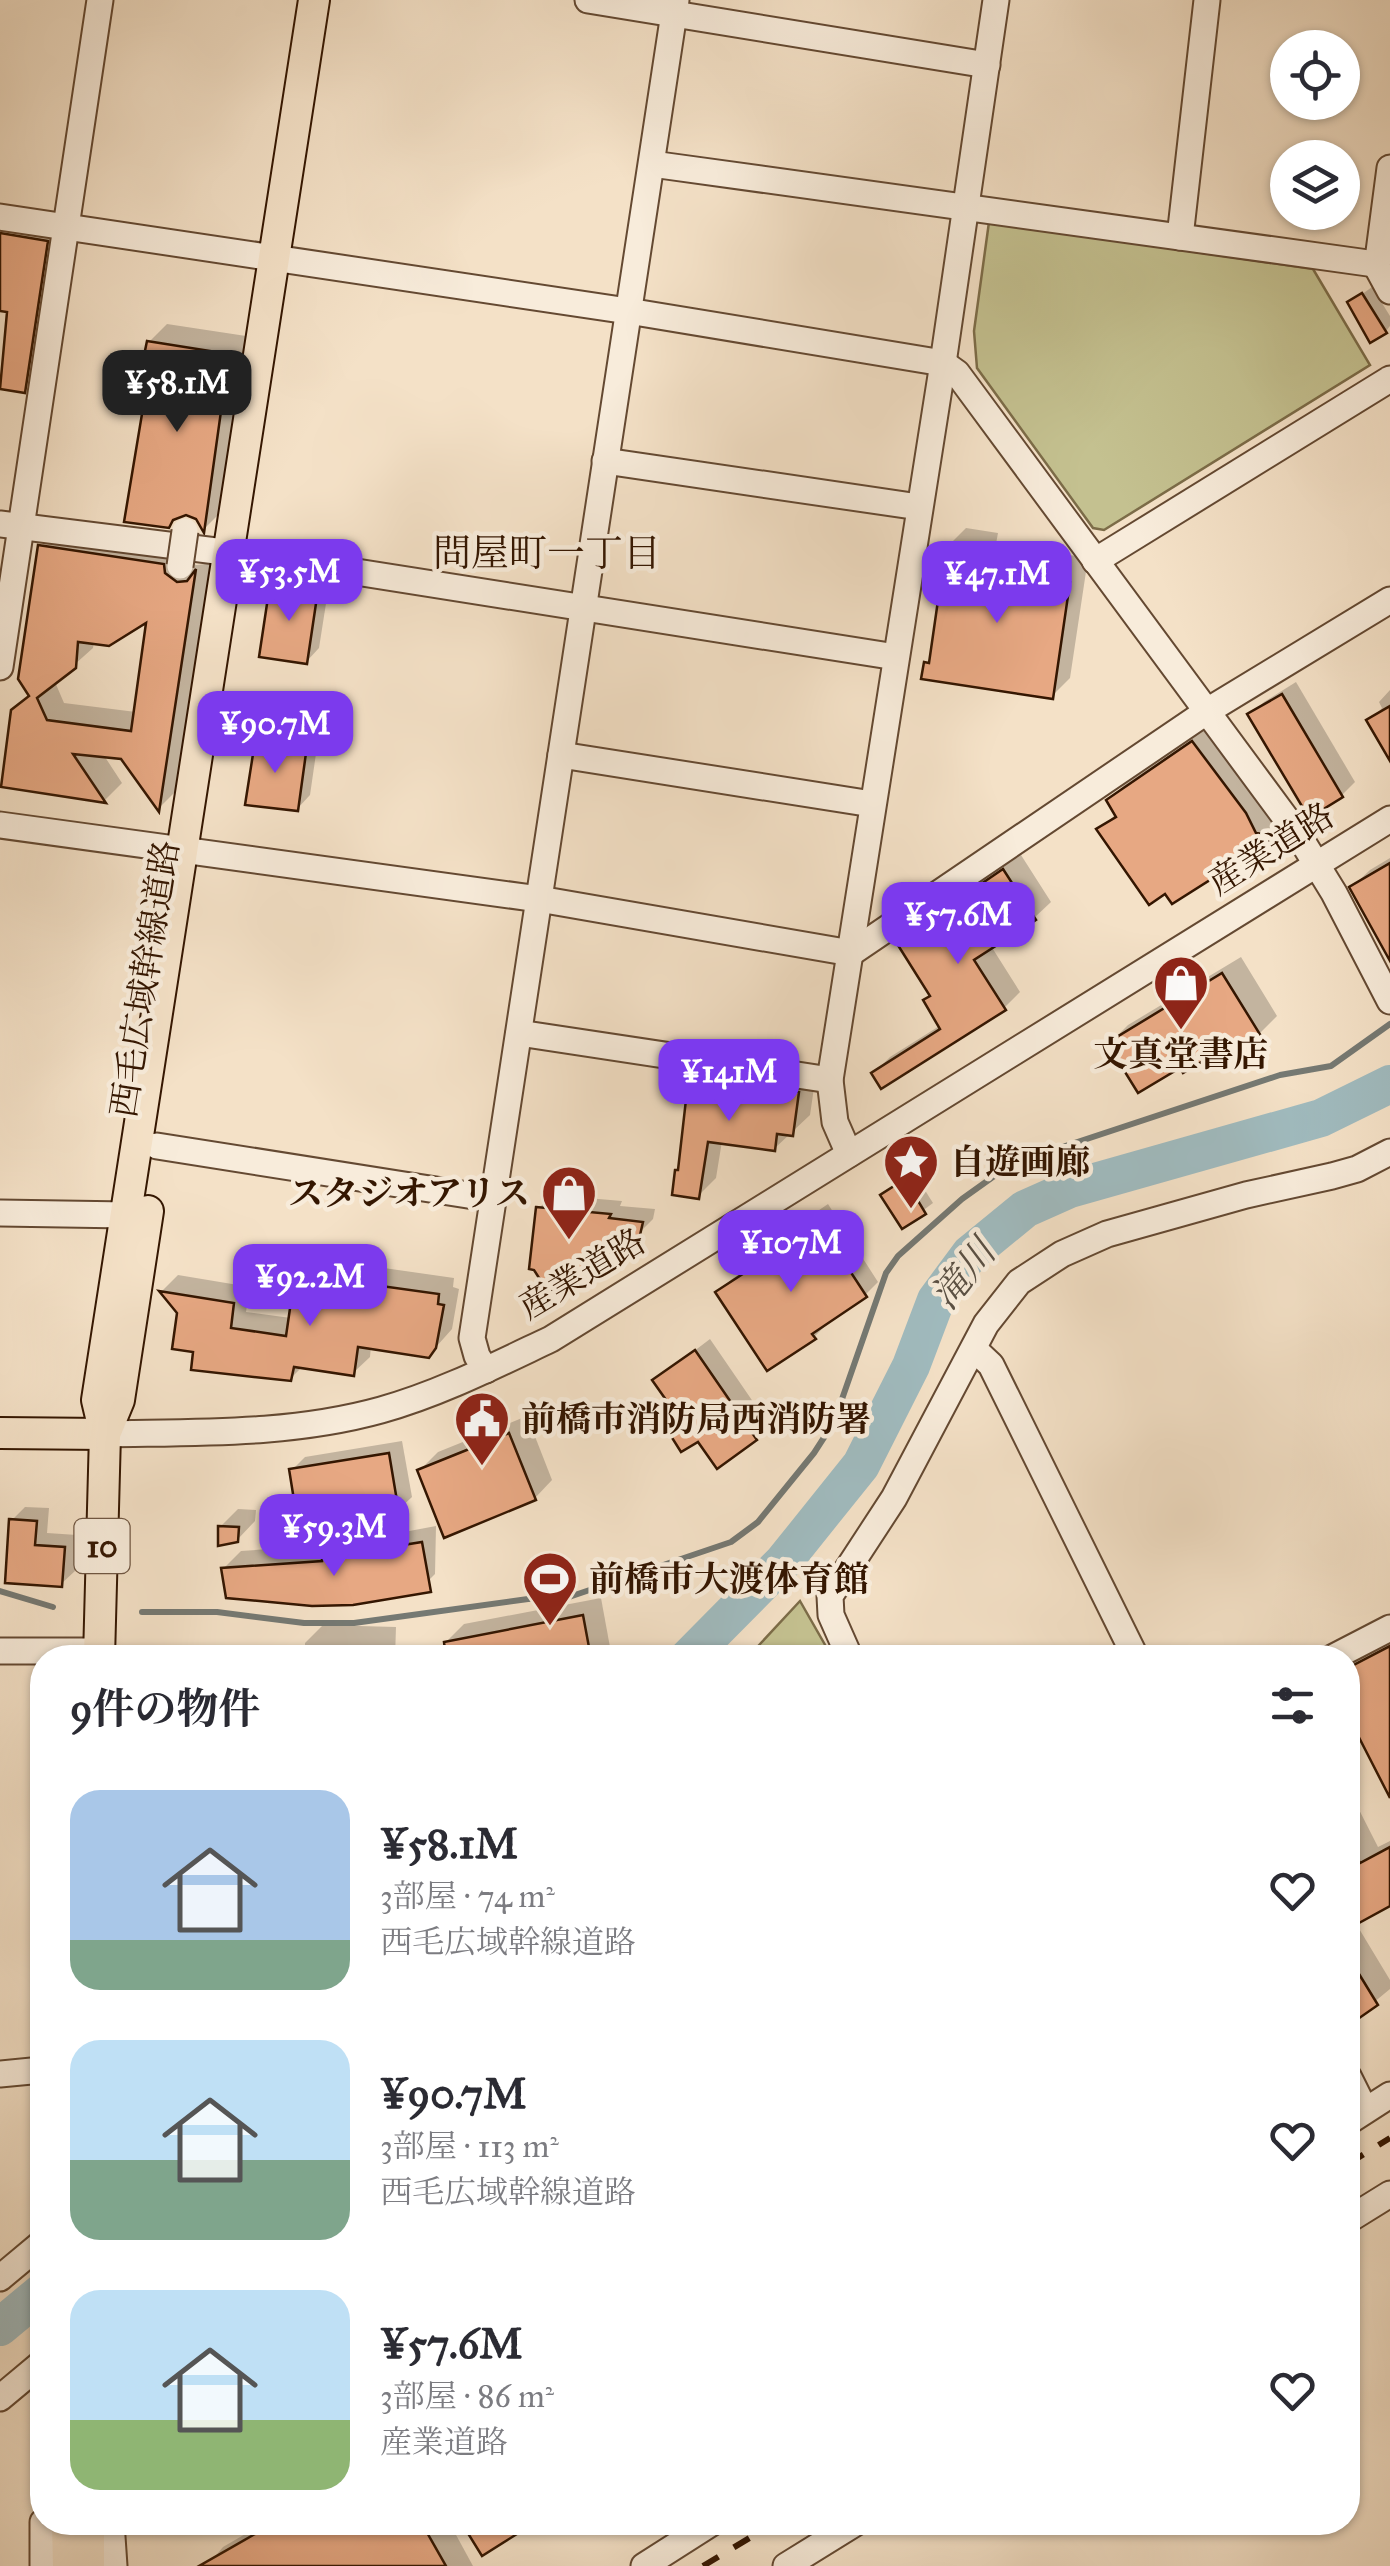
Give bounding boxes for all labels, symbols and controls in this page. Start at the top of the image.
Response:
map controls [1270,30,1360,230]
button: locate [1270,30,1360,120]
button: layers [1270,140,1360,230]
pin: ¥58.1M [96,350,258,435]
text: ¥58.1M [124,363,230,402]
district label: 問屋町一丁目 [433,530,661,576]
pin: ¥53.5M [208,539,370,624]
pin: ¥47.1M [916,541,1078,626]
text: ¥53.5M [238,552,340,591]
text: ¥47.1M [944,554,1050,593]
pin: ¥90.7M [194,691,356,776]
text: ¥90.7M [219,704,331,743]
street label: 産業道路 [1200,794,1342,904]
street label: 西毛広域幹線道路 [102,837,188,1121]
pin: ¥57.6M [877,882,1039,967]
text: ¥57.6M [904,895,1012,934]
shop icon: 文真堂書店 [1151,953,1211,1032]
place label: 文真堂書店 [1093,1033,1269,1076]
pin: ¥141M [659,1039,799,1124]
text: ¥141M [680,1052,778,1091]
place icon: 自遊画廊 [881,1132,941,1211]
place label: 自遊画廊 [950,1141,1090,1184]
shop icon: スタジオアリス [539,1163,599,1242]
place label: スタジオアリス [288,1172,530,1215]
pin: ¥107M [721,1210,861,1295]
street label: 産業道路 [511,1220,653,1328]
text: ¥107M [740,1223,842,1262]
water label: 滝川 [921,1227,1007,1318]
pin: ¥92.2M [229,1244,391,1329]
text: ¥92.2M [255,1257,365,1296]
public building icon: 前橋市消防局西消防署 [452,1389,512,1468]
place label: 前橋市消防局西消防署 [521,1398,871,1441]
pin: ¥59.3M [253,1494,415,1579]
text: ¥59.3M [281,1507,387,1546]
road number: 10 [74,1519,130,1573]
sports icon: 前橋市大渡体育館 [520,1549,580,1628]
place label: 前橋市大渡体育館 [589,1558,869,1601]
icon: filters [1265,1678,1320,1733]
text: 9件の物件 [70,1683,261,1735]
text: ¥58.1M [380,1818,518,1870]
icon: home [150,1830,270,1950]
icon: heart [1265,1863,1320,1918]
text: 3部屋 · 74 m² [380,1877,555,1916]
text: 西毛広域幹線道路 [380,1923,636,1962]
text: ¥90.7M [380,2068,527,2120]
icon: home [150,2080,270,2200]
icon: heart [1265,2113,1320,2168]
text: 3部屋 · 113 m² [380,2127,559,2166]
text: 西毛広域幹線道路 [380,2173,636,2212]
text: ¥57.6M [380,2318,523,2370]
icon: home [150,2330,270,2450]
icon: heart [1265,2363,1320,2418]
text: 3部屋 · 86 m² [380,2377,554,2416]
text: 産業道路 [380,2423,508,2462]

